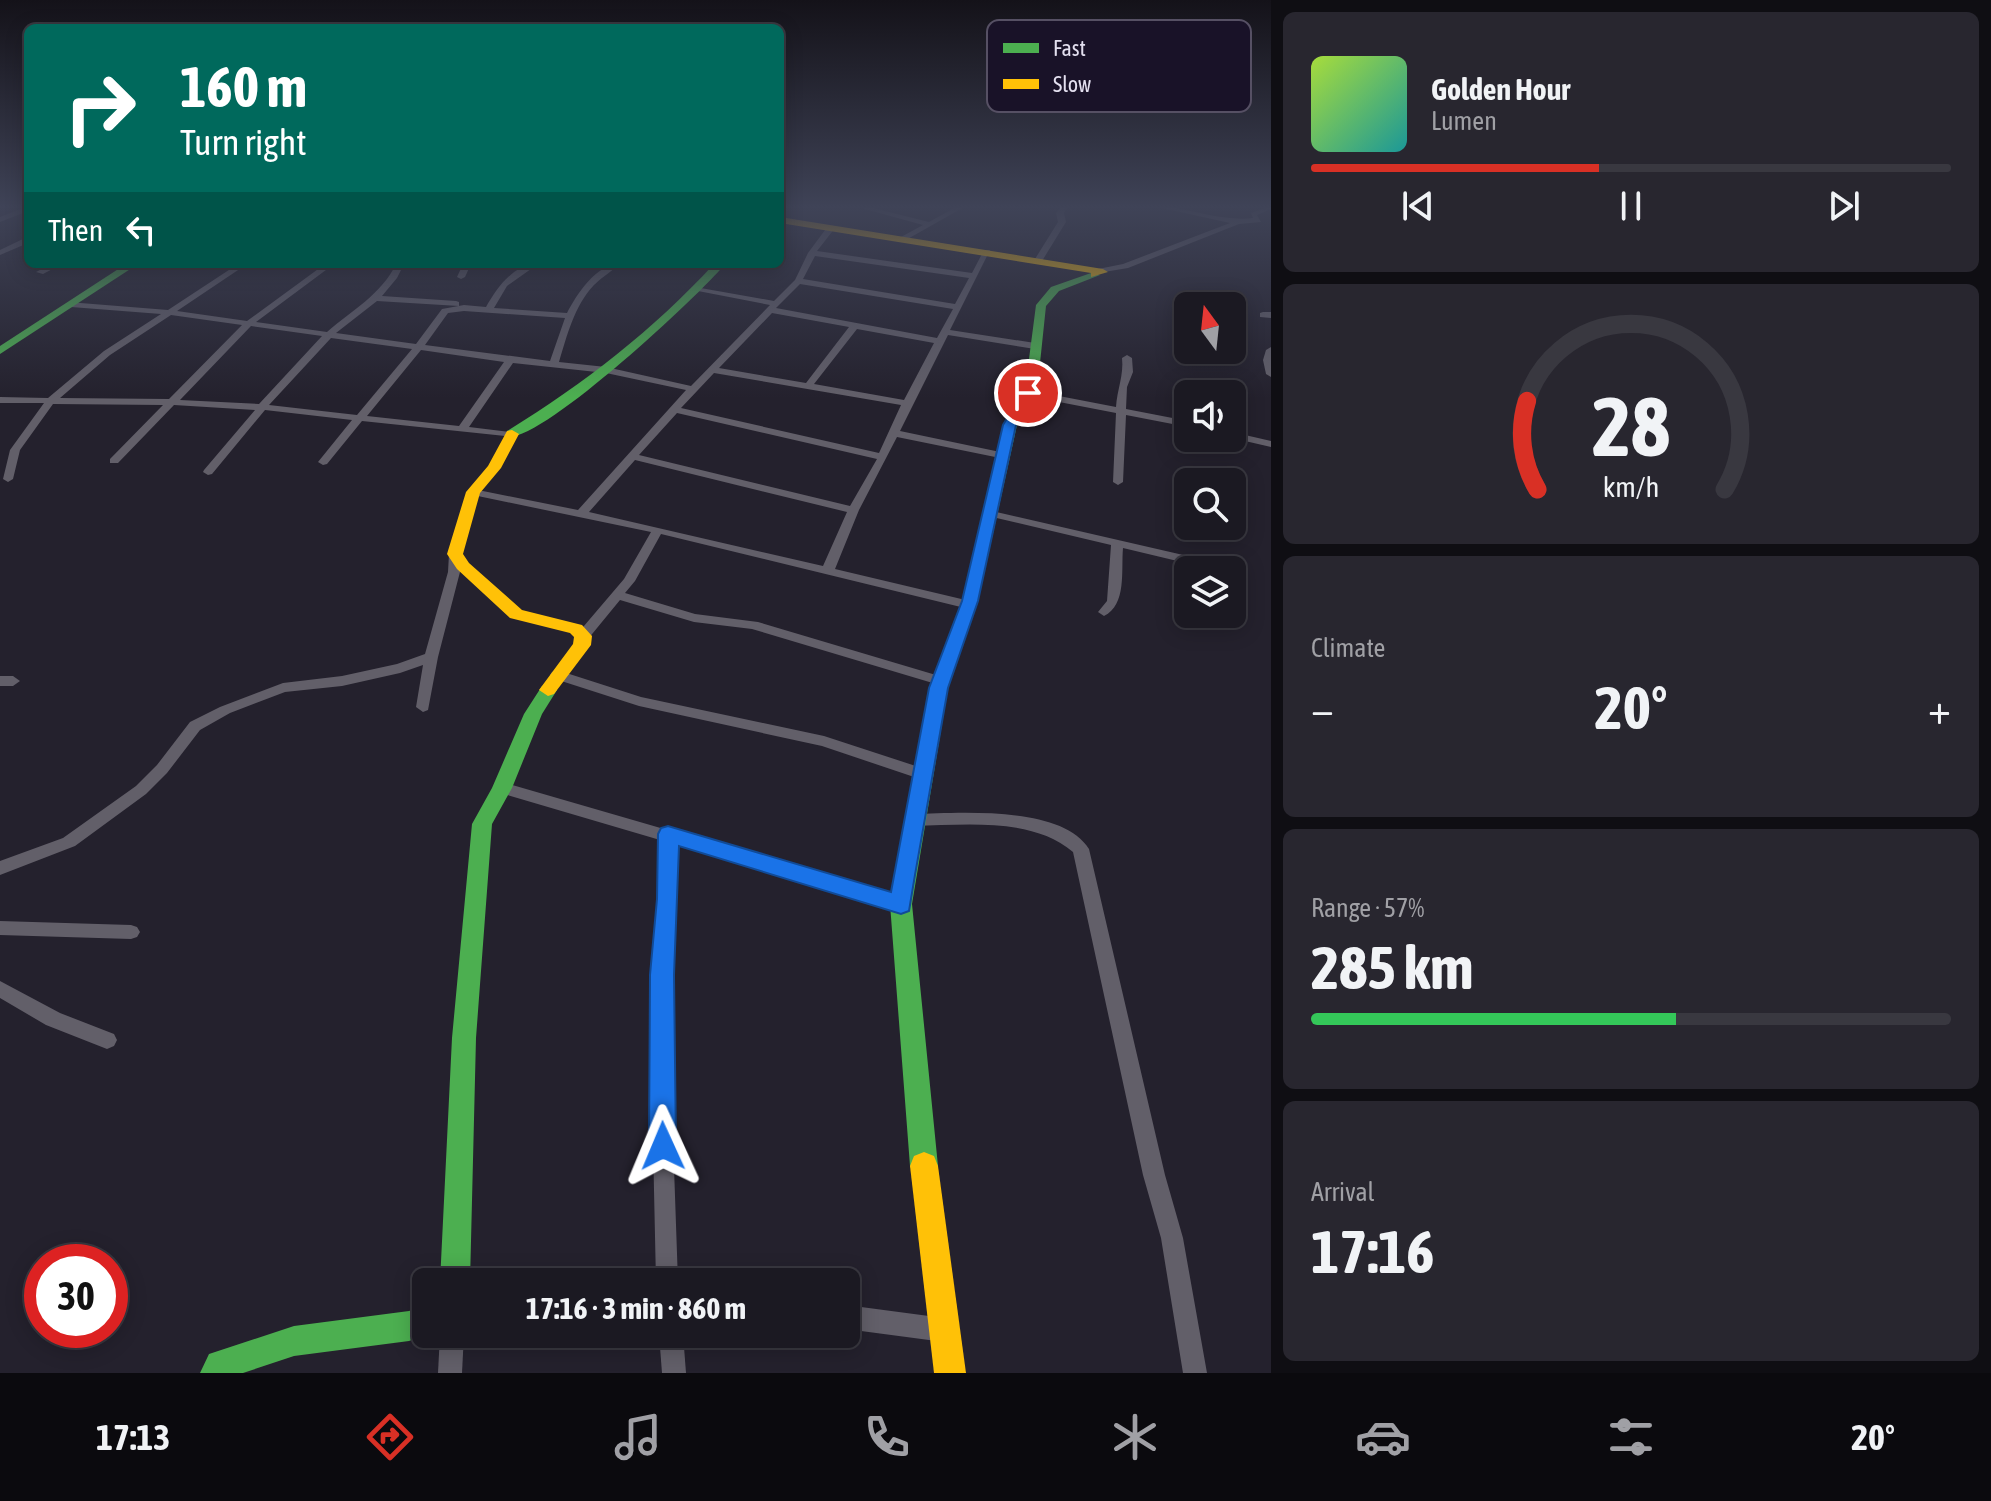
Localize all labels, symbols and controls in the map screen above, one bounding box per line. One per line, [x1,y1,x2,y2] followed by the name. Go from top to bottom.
[987,20,1251,112] legend
[1053,35,1086,61] text: Fast
[180,55,307,119] text: 160 m
[48,56,152,160] icon: right
[1053,71,1091,97] text: Slow
[1431,72,1570,106] text: Golden Hour
[1431,106,1497,136] text: Lumen
[180,121,307,163] text: Turn right
[1396,184,1440,228] icon: previous
[1609,184,1653,228] icon: pause
[1822,184,1866,228] icon: next
[119,208,163,252] icon: left
[48,213,103,247] text: Then
[1174,292,1246,364] north arrow
[1174,292,1246,628] map controls
[994,359,1062,427] pin
[1006,371,1050,415] icon: arrive
[1592,378,1670,474] text: 28
[1174,380,1246,452] button: sound
[1174,468,1246,540] button: search
[1603,470,1659,503] text: km/h
[1174,556,1246,628] button: layers
[1311,633,1385,663] text: Climate
[1595,673,1667,742] text: 20°
[1311,683,1334,733] text: −
[1928,683,1951,733] text: +
[1311,893,1424,923] text: Range · 57%
[1311,933,1473,1002] text: 285 km
[621,1104,705,1188] position arrow
[1311,1177,1375,1207] text: Arrival
[1311,1217,1434,1286] text: 17:16
[24,1244,128,1348] speed limit sign: 30
[526,1291,746,1325] text: 17:16 · 3 min · 860 m
[362,1409,418,1465] icon: directions
[610,1409,666,1465] icon: music
[859,1409,915,1465] icon: phone
[1107,1409,1163,1465] icon: climate
[1355,1409,1411,1465] icon: car
[1603,1409,1659,1465] icon: filters
[96,1416,170,1458] text: 17:13
[1851,1416,1895,1458] text: 20°

